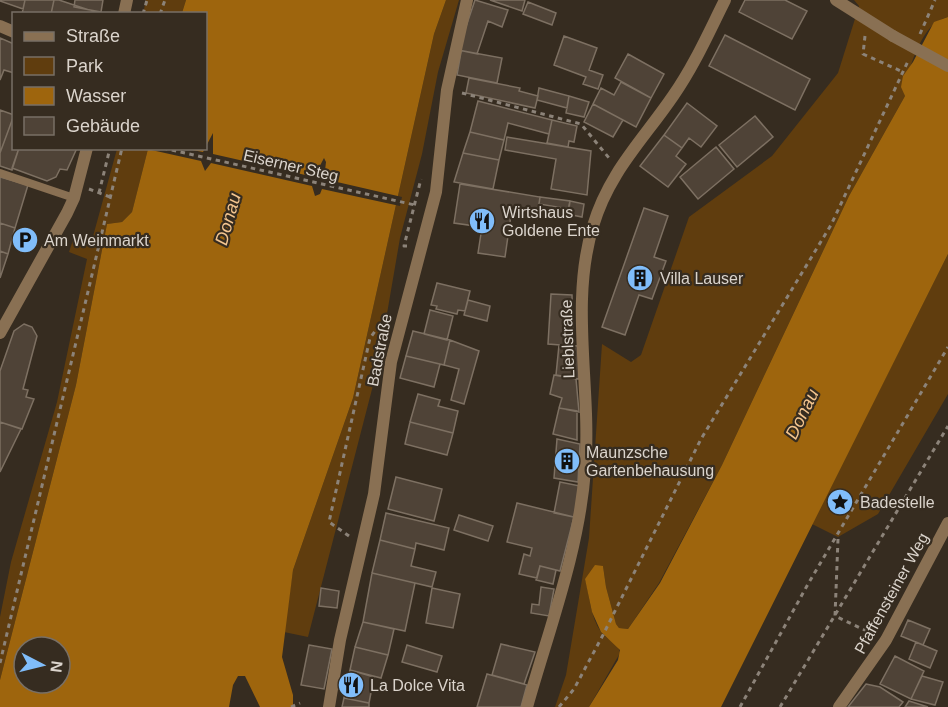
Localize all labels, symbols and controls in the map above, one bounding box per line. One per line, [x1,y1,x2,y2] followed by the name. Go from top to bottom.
[12,12,207,150] legend
[66,26,120,46] text: Straße
[66,56,104,76] text: Park
[66,86,126,106] text: Wasser
[66,116,140,136] text: Gebäude
[242,146,340,185] street label: Eiserner Steg
[211,191,245,247] water label: Donau
[502,204,600,239] place label: Wirtshaus Goldene Ente
[467,206,497,236] restaurant icon: Wirtshaus Goldene Ente
[10,225,40,255] parking icon: Am Weinmarkt
[44,232,149,249] place label: Am Weinmarkt
[625,263,655,293] building icon: Villa Lauser
[660,270,744,287] place label: Villa Lauser
[558,299,577,379] street label: Lieblstraße
[364,312,395,388] street label: Badstraße
[781,386,823,442] water label: Donau
[586,444,714,479] place label: Maunzsche Gartenbehausung
[552,446,582,476] building icon: Maunzsche Gartenbehausung
[825,487,855,517] place icon: Badestelle
[860,494,935,511] place label: Badestelle
[851,530,932,657] street label: Pfaffensteiner Weg
[12,635,72,695] north arrow
[47,660,66,674] text: N
[336,670,366,700] restaurant icon: La Dolce Vita
[370,677,465,694] place label: La Dolce Vita

